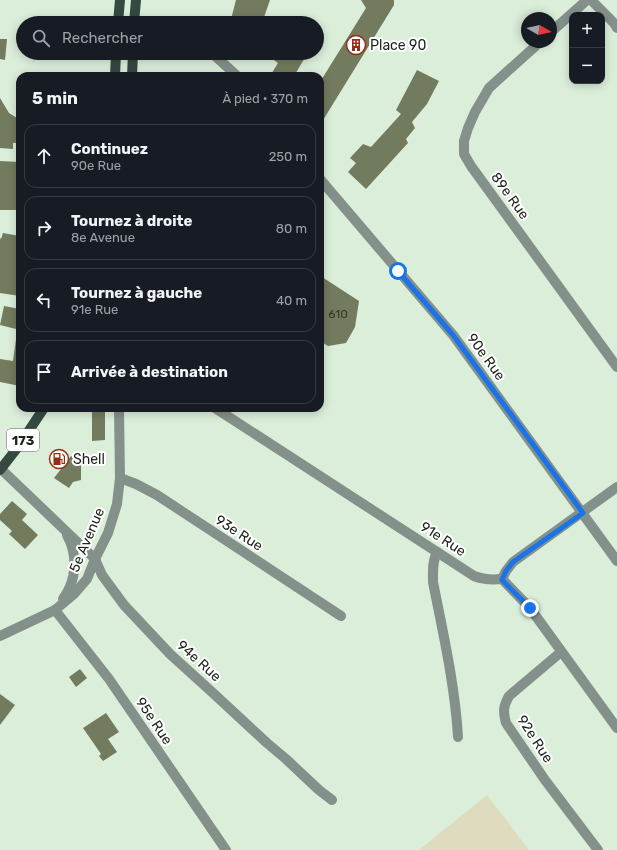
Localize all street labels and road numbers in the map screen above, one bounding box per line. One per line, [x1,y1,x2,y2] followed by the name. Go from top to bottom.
[487,169,533,223] street label: 89e Rue
[463,330,509,384] street label: 90e Rue
[7,429,39,451] road number: 173
[66,505,108,575] street label: 5e Avenue
[212,511,266,555] street label: 93e Rue
[417,518,469,560] street label: 91e Rue
[173,637,225,685] street label: 94e Rue
[132,694,176,748] street label: 95e Rue
[513,712,557,766] street label: 92e Rue

